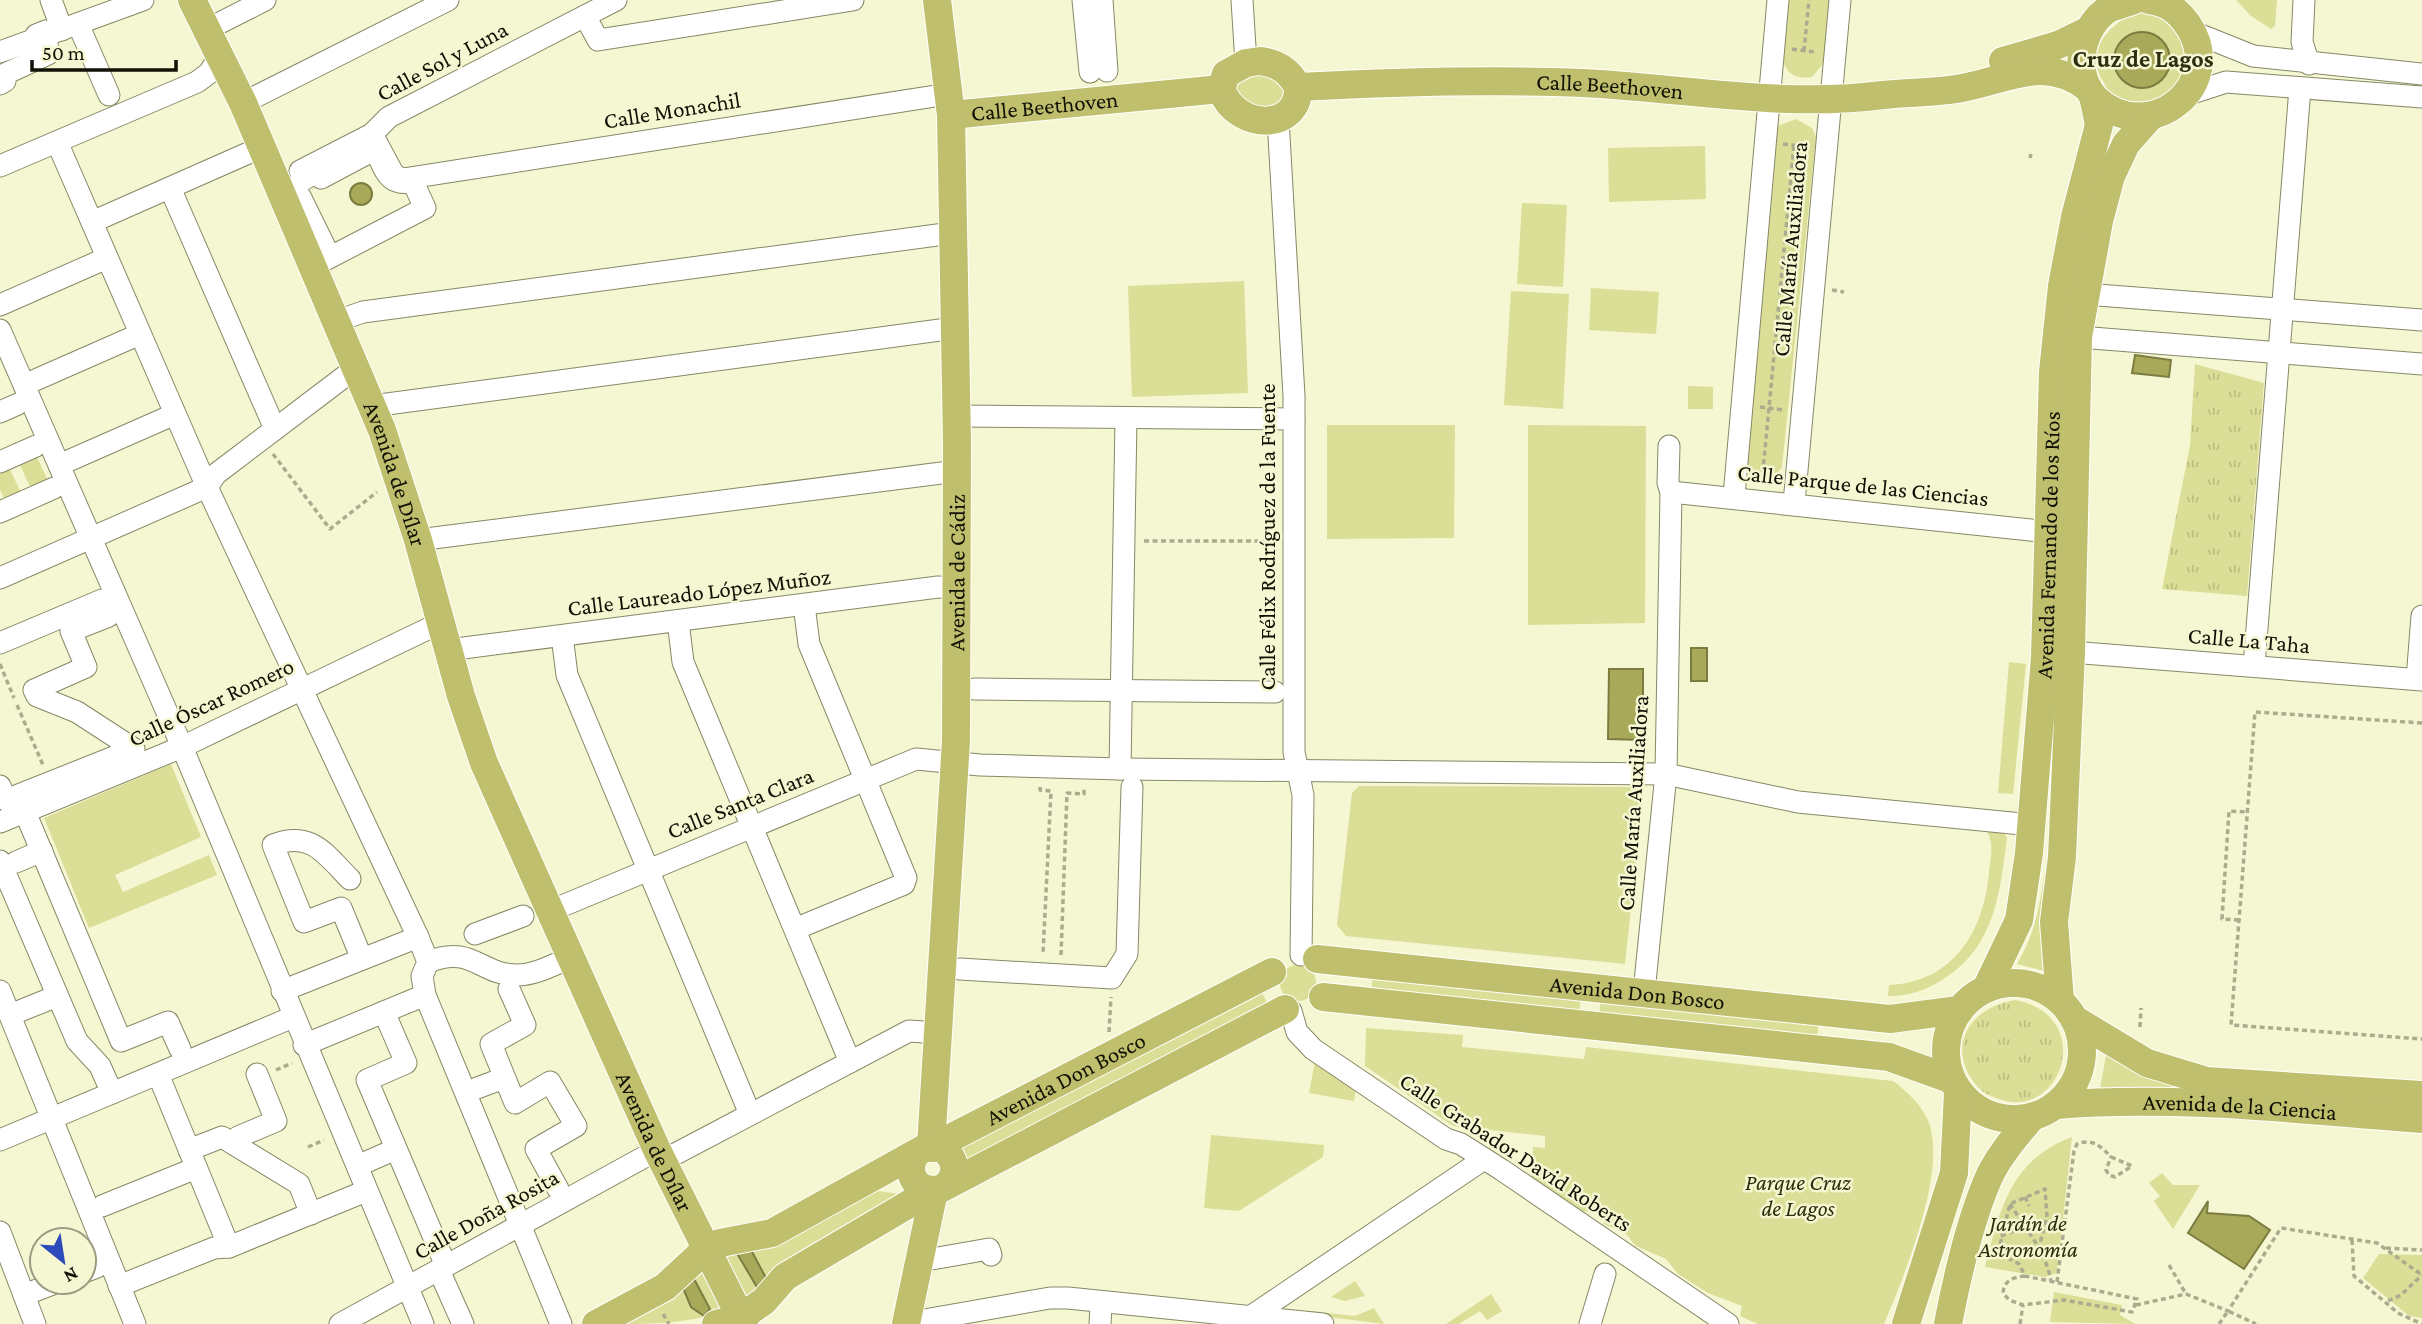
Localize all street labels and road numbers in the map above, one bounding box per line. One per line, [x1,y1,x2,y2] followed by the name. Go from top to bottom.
[372,15,512,106] street label: Calle Sol y Luna
[1536,69,1685,104] street label: Calle Beethoven
[602,86,742,134] street label: Calle Monachil
[970,86,1119,126] street label: Calle Beethoven
[1768,140,1812,358] street label: Calle María Auxiliadora
[1254,383,1280,691] street label: Calle Félix Rodríguez de la Fuente
[358,397,432,549] street label: Avenida de Dílar
[2030,411,2065,680] street label: Avenida Fernando de los Ríos
[1736,459,1990,511] street label: Calle Parque de las Ciencias
[943,494,970,651] street label: Avenida de Cádiz
[566,563,832,621] street label: Calle Laureado López Muñoz
[2187,622,2311,658] street label: Calle La Taha
[124,652,298,752] street label: Calle Óscar Romero
[1612,694,1654,912] street label: Calle María Auxiliadora
[663,762,817,844] street label: Calle Santa Clara
[1548,970,1726,1015] street label: Avenida Don Bosco
[982,1027,1150,1130] street label: Avenida Don Bosco
[1395,1067,1637,1237] street label: Calle Grabador David Roberts
[611,1068,699,1216] street label: Avenida de Dílar
[2143,1089,2338,1125] street label: Avenida de la Ciencia
[409,1163,563,1265] street label: Calle Doña Rosita

